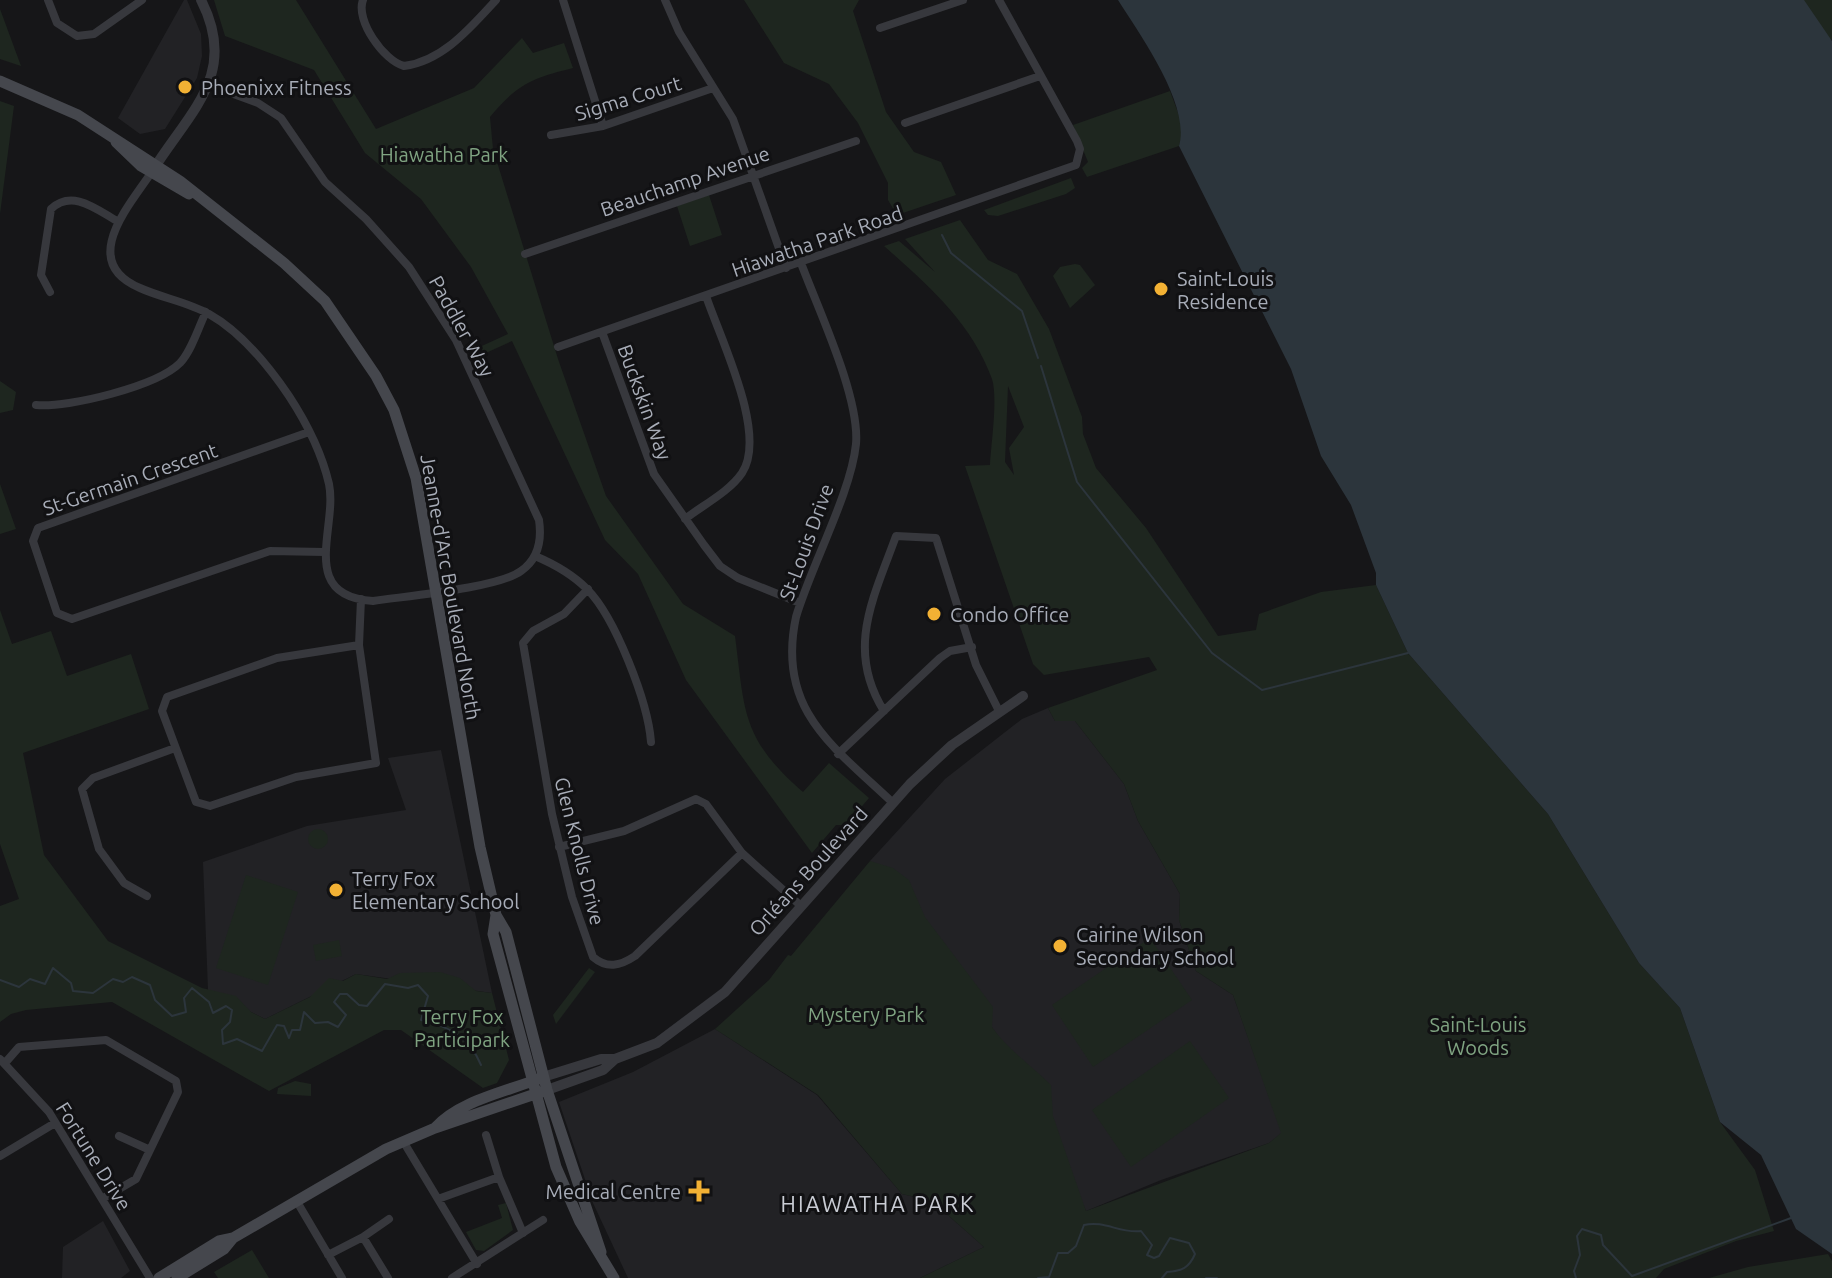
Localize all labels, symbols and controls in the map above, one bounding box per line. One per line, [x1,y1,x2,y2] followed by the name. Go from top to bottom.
[572,71,684,125] street label: Sigma Court
[201,76,352,99] place label: Phoenixx Fitness
[176,78,194,96] marker: Phoenixx Fitness
[597,141,773,221] street label: Beauchamp Avenue
[380,143,508,166] park label: Hiawatha Park
[728,201,906,281] street label: Hiawatha Park Road
[1177,267,1274,313] place label: Saint-Louis Residence
[425,271,499,381] street label: Paddler Way
[1152,280,1170,298] marker: Saint-Louis Residence
[613,341,677,463] street label: Buckskin Way
[40,438,220,520] street label: St-Germain Crescent
[416,452,486,722] street label: Jeanne-d'Arc Boulevard North
[774,481,838,603] street label: St-Louis Drive
[950,603,1069,626] place label: Condo Office
[925,605,943,623] marker: Condo Office
[550,775,610,927] street label: Glen Knolls Drive
[744,802,872,940] street label: Orléans Boulevard
[352,867,519,913] place label: Terry Fox Elementary School
[327,881,345,899] marker: Terry Fox Elementary School
[1076,923,1234,969] place label: Cairine Wilson Secondary School
[1051,937,1069,955] marker: Cairine Wilson Secondary School
[808,1003,924,1026] park label: Mystery Park
[414,1005,510,1051] park label: Terry Fox Participark
[1429,1013,1527,1059] park label: Saint-Louis Woods
[52,1098,136,1214] street label: Fortune Drive
[546,1180,681,1203] place label: Medical Centre
[688,1180,710,1202] marker: Medical Centre
[781,1191,975,1216] district label: HIAWATHA PARK

